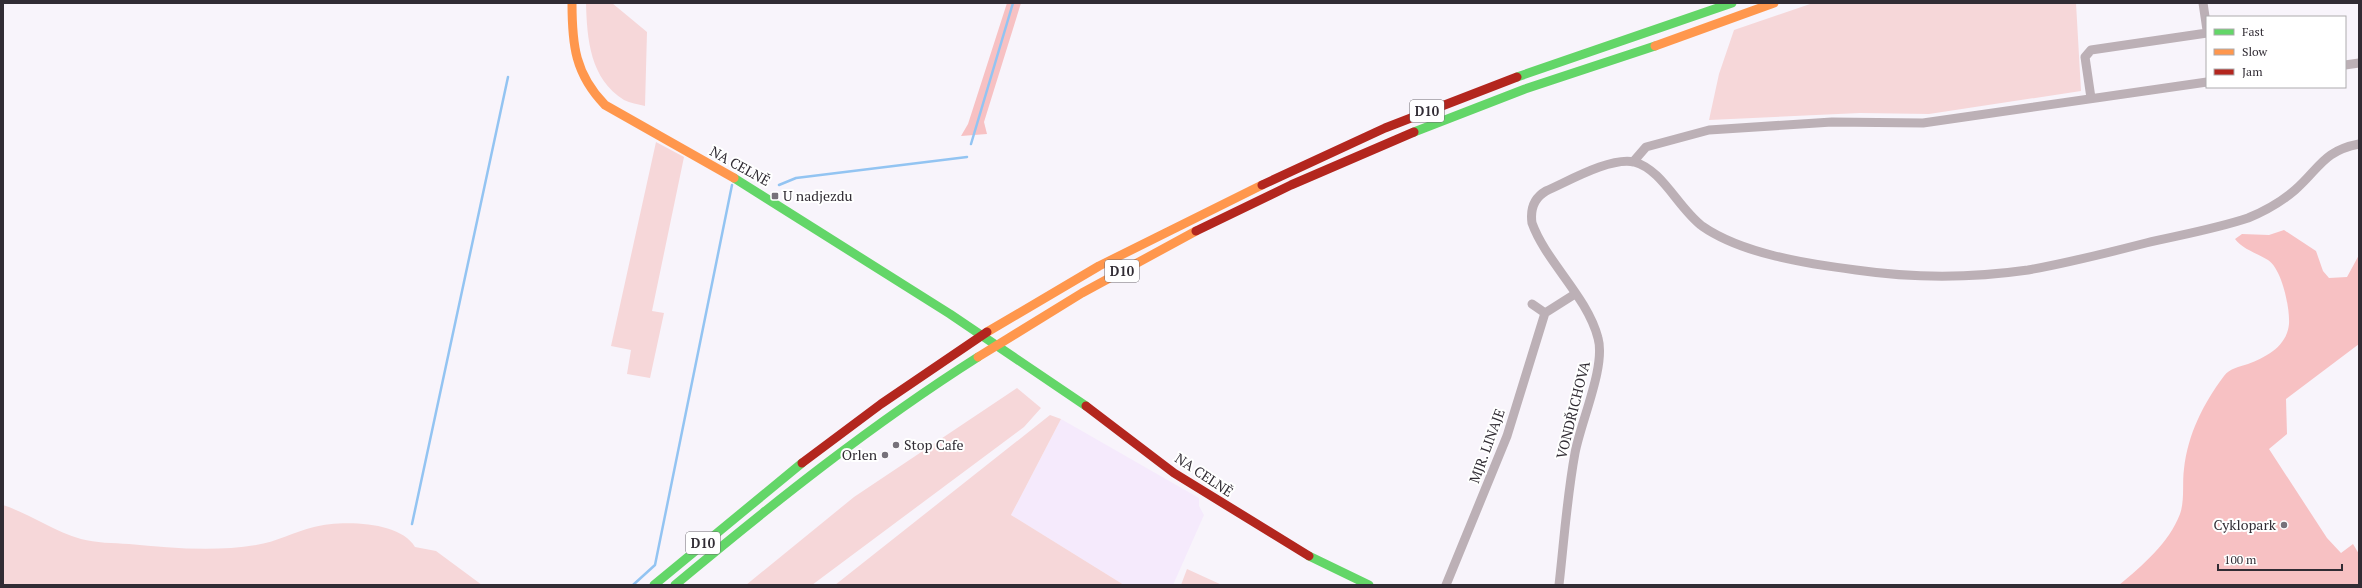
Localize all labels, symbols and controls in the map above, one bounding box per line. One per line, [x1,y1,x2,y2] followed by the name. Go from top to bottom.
[2206,16,2346,88] legend
[2242,24,2265,39] text: Fast
[2242,44,2268,59] text: Slow
[2242,64,2263,79] text: Jam
[1410,100,1444,122] road number: D10
[707,141,774,190] street label: NA CELNĚ
[783,186,853,205] place label: U nadjezdu
[770,191,780,201] marker: U nadjezdu
[1105,260,1139,282] road number: D10
[1551,359,1594,461] street label: VONDŘICHOVA
[1464,406,1509,486] street label: MJR. LINAJE
[904,435,963,454] place label: Stop Cafe
[891,440,901,450] marker: Stop Cafe
[842,445,878,464] place label: Orlen
[1172,448,1237,501] street label: NA CELNĚ
[880,450,890,460] marker: Orlen
[2214,515,2277,534] place label: Cyklopark
[2279,520,2289,530] marker: Cyklopark
[686,532,720,554] road number: D10
[2218,546,2342,572] scale bar
[2224,552,2257,567] text: 100 m

